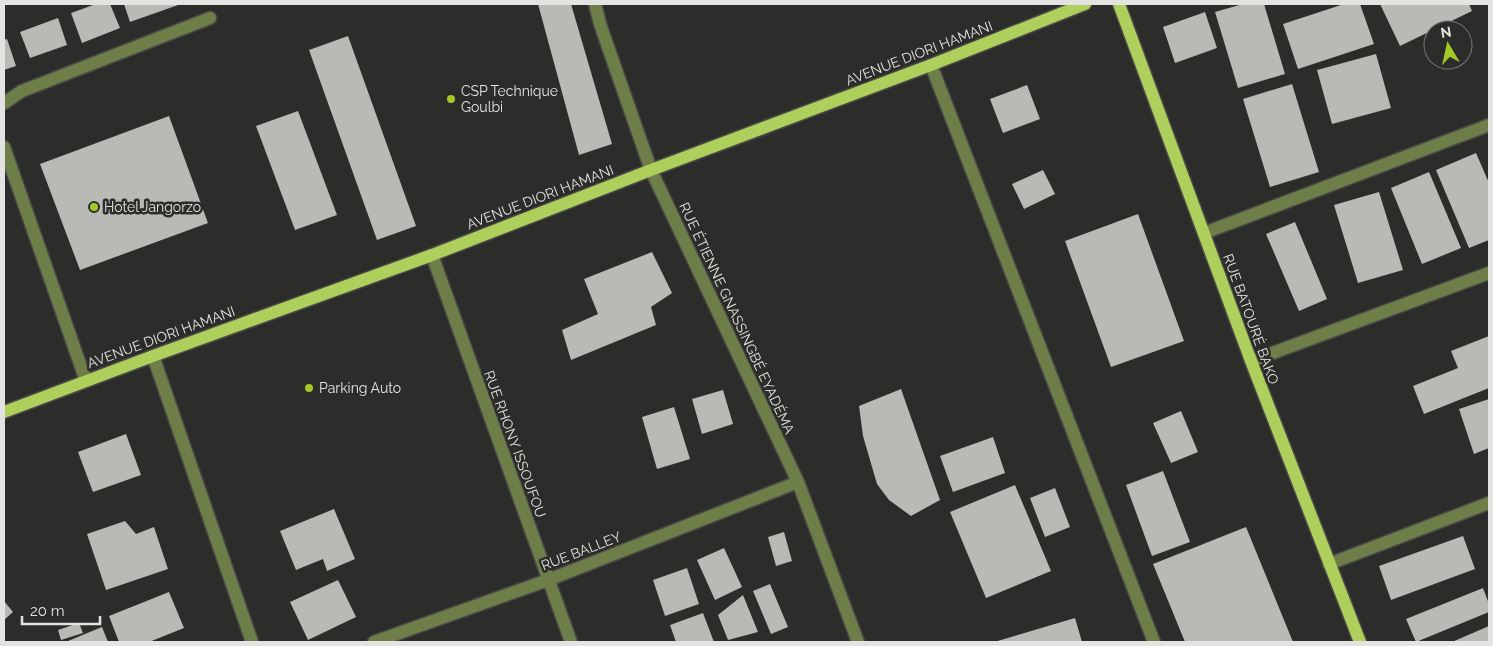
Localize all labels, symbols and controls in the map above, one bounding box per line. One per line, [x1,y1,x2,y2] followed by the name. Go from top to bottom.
[843,18,995,88] street label: AVENUE DIORI HAMANI
[1423,20,1473,70] north arrow
[1439,23,1452,41] text: N
[461,83,558,115] place label: CSP Technique Goulbi
[445,93,457,105] marker: CSP Technique Goulbi
[464,162,616,232] street label: AVENUE DIORI HAMANI
[104,199,201,215] place label: Hotel Jangorzo
[676,199,799,437] street label: RUE ÉTIENNE GNASSINGBÉ EYADÉMA
[88,201,100,213] marker: Hotel Jangorzo
[1220,251,1283,386] street label: RUE BATOURÉ BAKO
[85,303,237,371] street label: AVENUE DIORI HAMANI
[481,368,549,520] street label: RUE RHONY ISSOUFOU
[319,380,401,396] place label: Parking Auto
[303,382,315,394] marker: Parking Auto
[539,528,623,574] street label: RUE BALLEY
[22,594,100,626] scale bar
[30,602,65,620] text: 20 m

